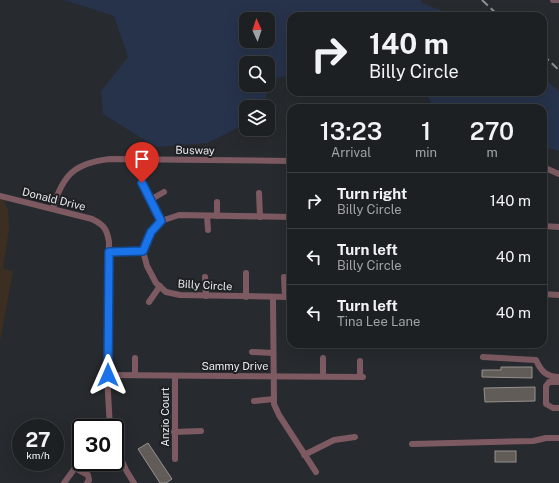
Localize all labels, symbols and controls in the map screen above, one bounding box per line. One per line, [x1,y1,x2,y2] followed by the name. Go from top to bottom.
[239,12,275,48] north arrow
[239,12,275,136] map controls
[369,27,449,60] text: 140 m
[303,28,355,80] icon: right
[239,56,275,92] button: search
[369,61,459,82] text: Billy Circle
[239,100,275,136] button: layers
[320,117,382,145] text: 13:23
[421,117,431,145] text: 1
[470,117,514,145] text: 270
[125,142,159,183] pin
[175,144,215,156] street label: Busway
[331,145,371,160] text: Arrival
[415,145,437,160] text: min
[486,145,498,160] text: m
[131,148,153,170] icon: arrive
[21,185,87,213] street label: Donald Drive
[337,185,407,202] text: Turn right
[303,190,325,212] icon: right
[490,192,531,209] text: 140 m
[337,202,402,217] text: Billy Circle
[337,241,398,258] text: Turn left
[303,246,325,268] icon: left
[496,248,531,265] text: 40 m
[337,258,402,273] text: Billy Circle
[177,278,233,292] street label: Billy Circle
[337,297,398,314] text: Turn left
[303,302,325,324] icon: left
[496,304,531,321] text: 40 m
[337,314,420,329] text: Tina Lee Lane
[87,354,129,396] position arrow
[201,360,269,372] street label: Sammy Drive
[159,387,171,447] street label: Anzio Court
[72,419,124,471] speed limit sign: 30
[25,428,51,452] text: 27
[26,449,50,461] text: km/h

